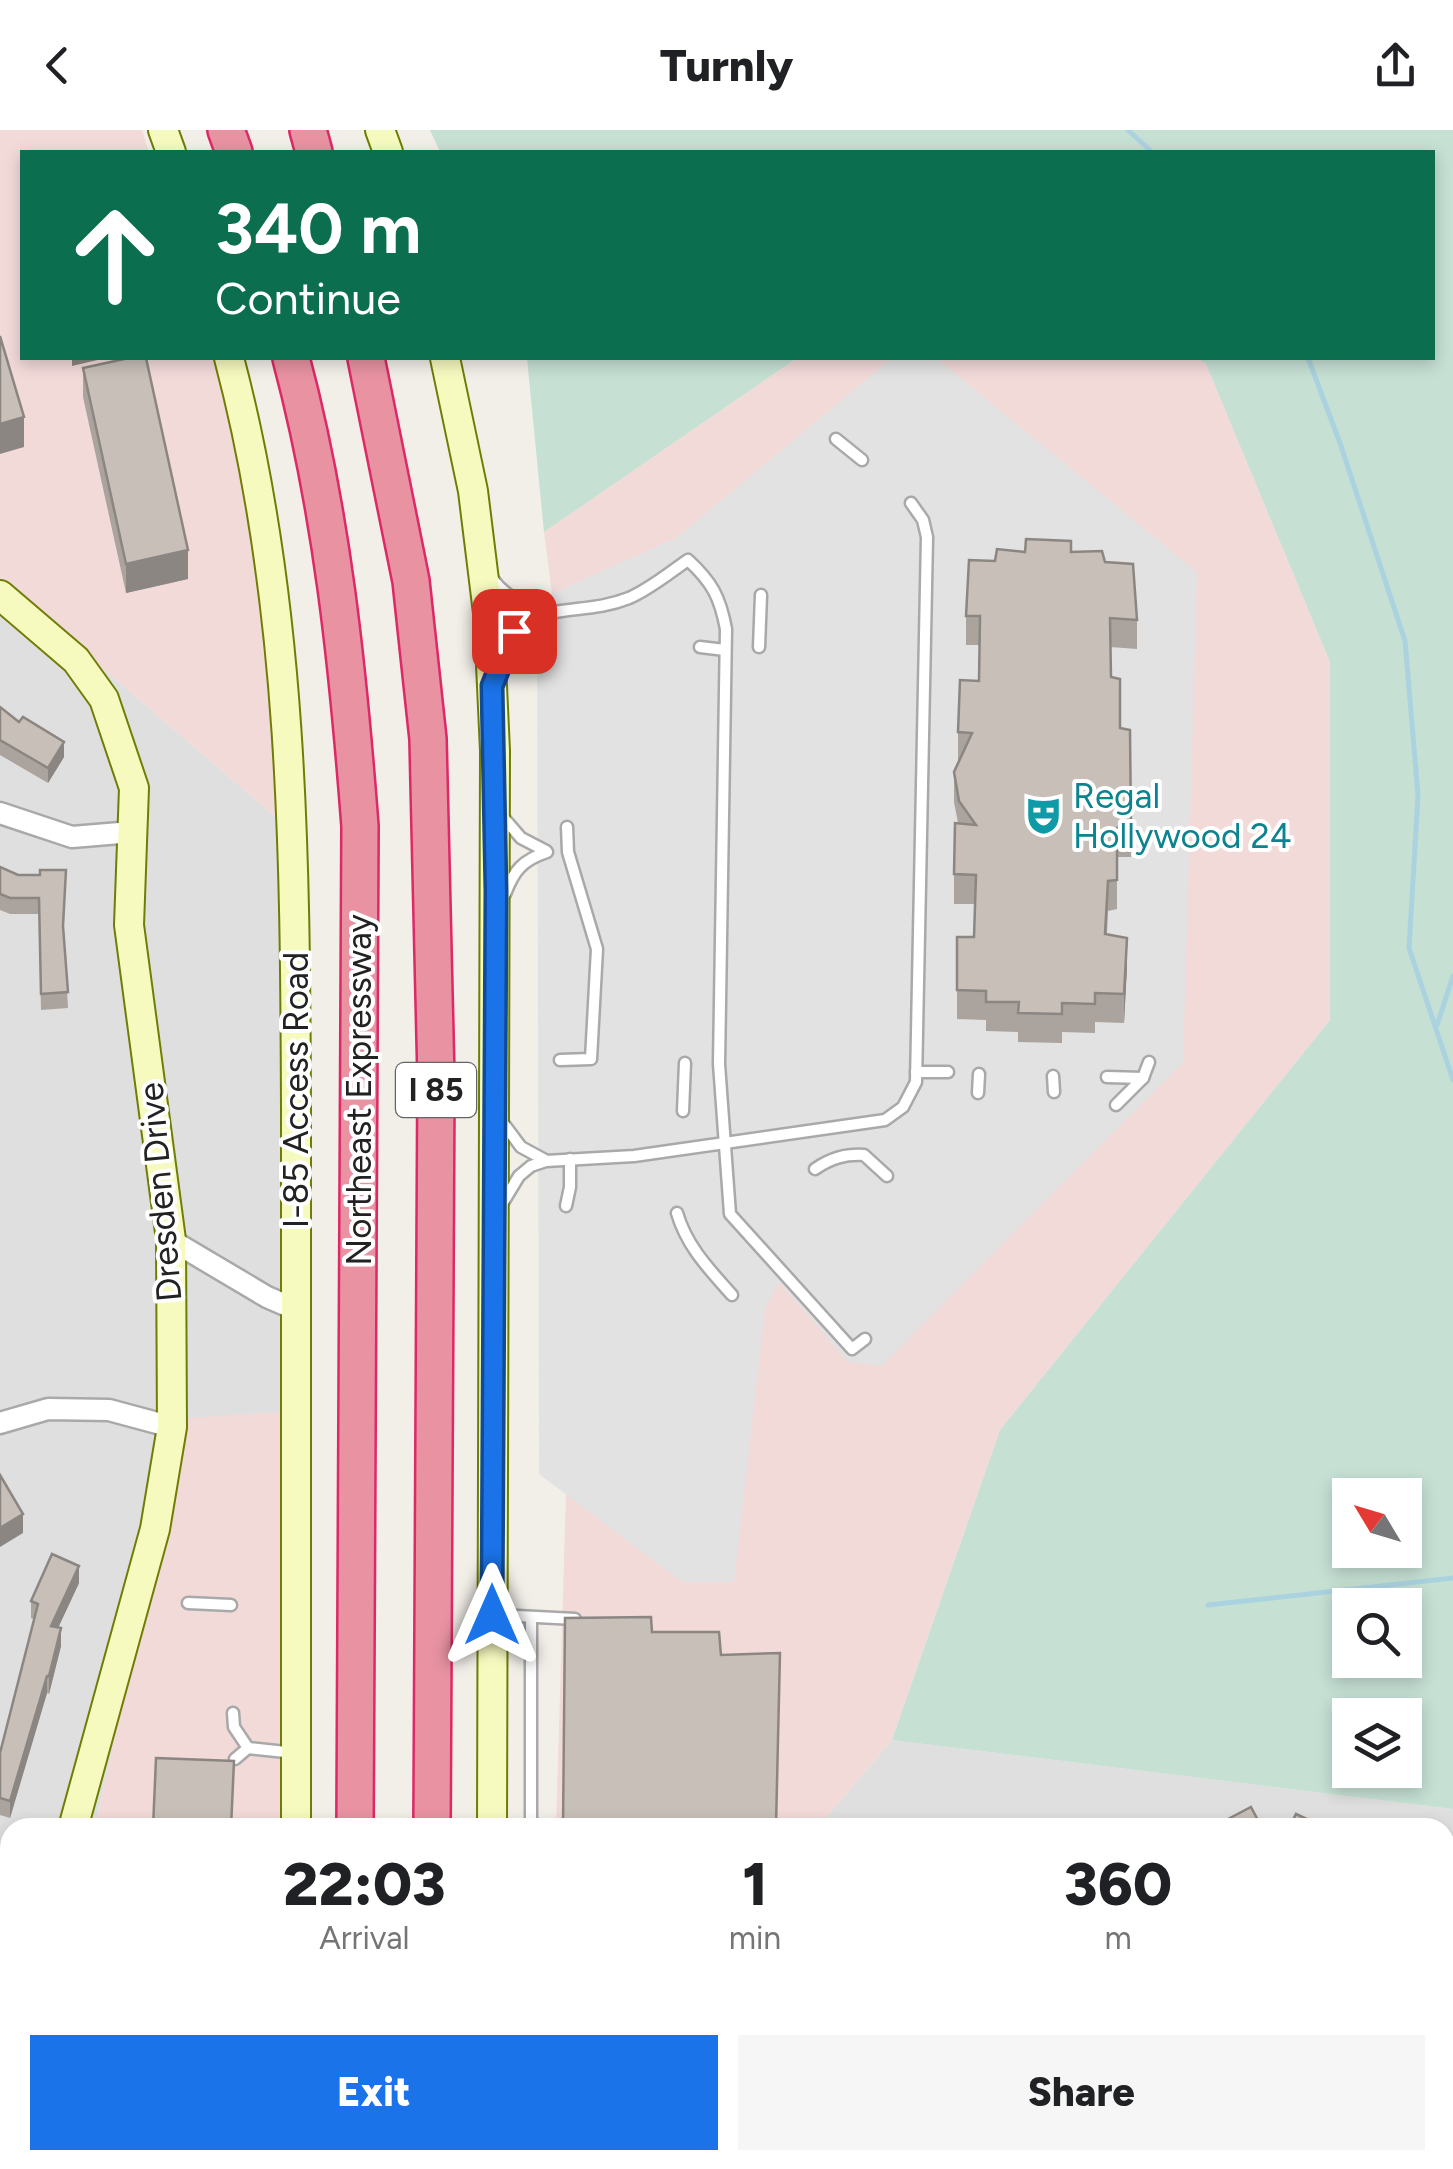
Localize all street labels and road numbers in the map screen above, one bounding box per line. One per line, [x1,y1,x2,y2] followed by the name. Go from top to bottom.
[338,914,380,1266] street label: Northeast Expressway
[275,952,317,1228] street label: I-85 Access Road
[396,1063,476,1117] road number: I 85
[129,1081,191,1303] street label: Dresden Drive

